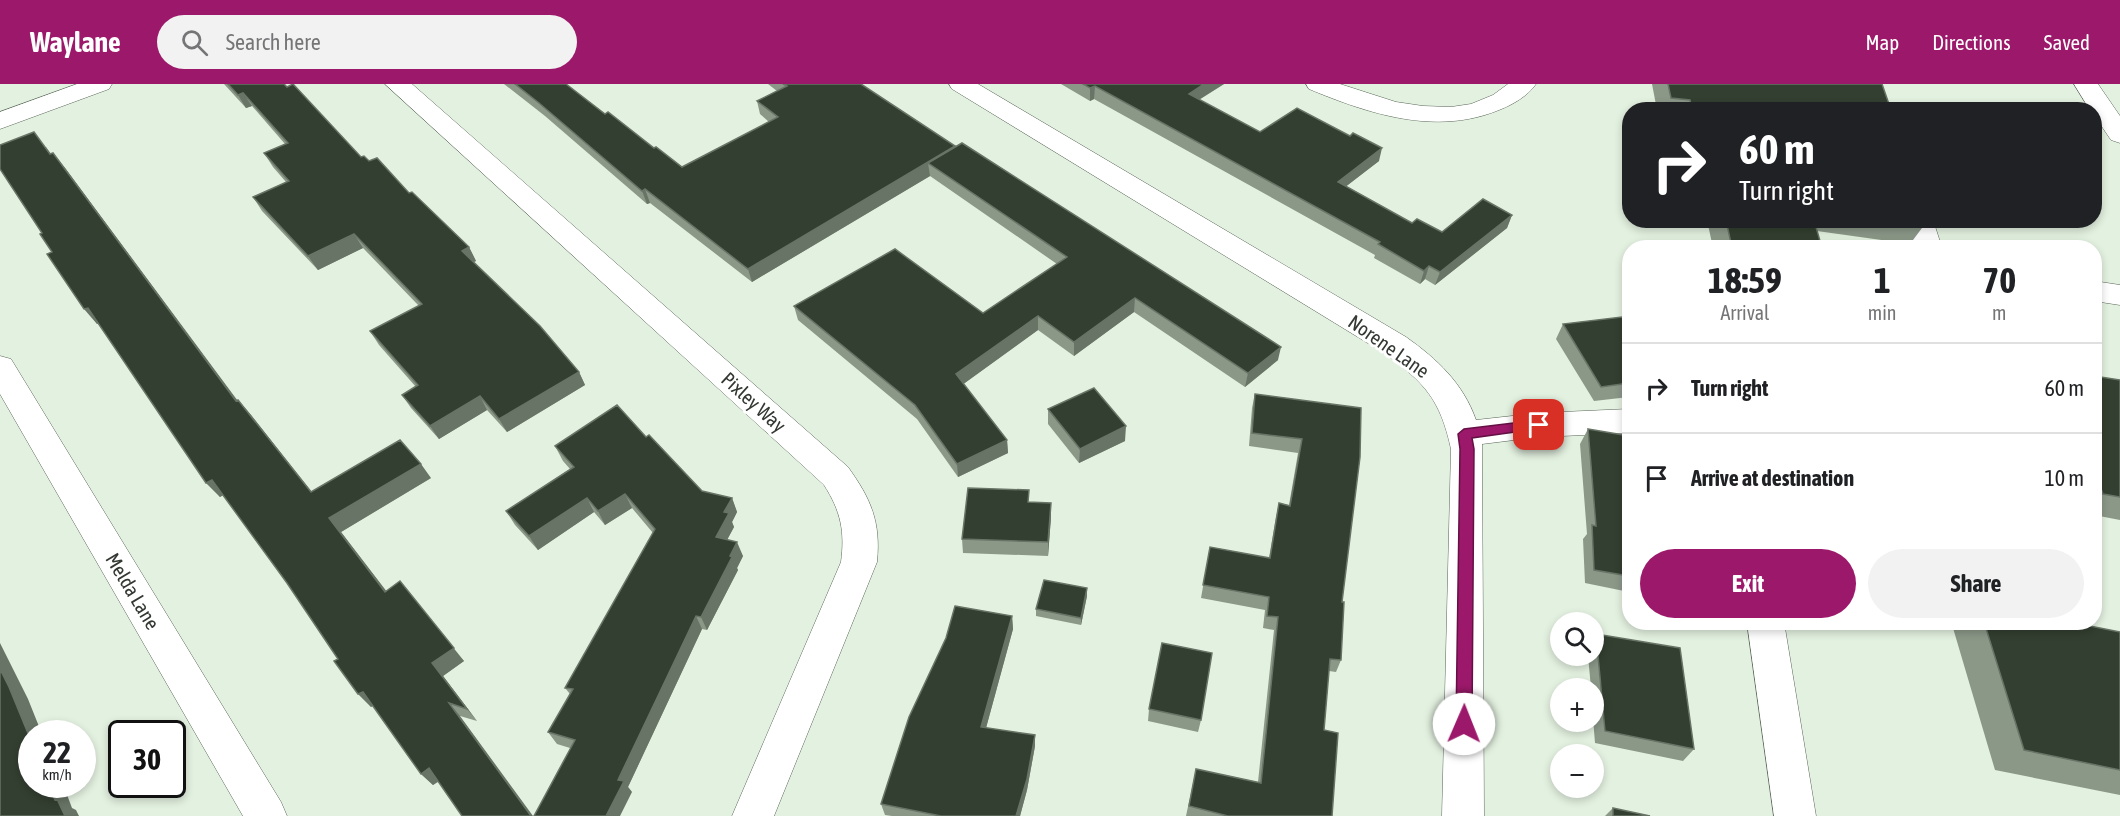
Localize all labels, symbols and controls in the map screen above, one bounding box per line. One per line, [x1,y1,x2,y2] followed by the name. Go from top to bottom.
[157,15,577,69] search box
[30,26,121,58] text: Waylane
[178,26,211,59] icon: search
[226,29,321,55] text: Search here
[1865,30,1899,54] text: Map
[1932,30,2011,54] text: Directions
[2044,30,2090,54] text: Saved
[1739,125,1814,173] text: 60 m
[1640,126,1718,204] icon: right
[1739,175,1834,206] text: Turn right
[1708,259,1782,301] text: 18:59
[1874,259,1891,301] text: 1
[1982,259,2016,301] text: 70
[1720,301,1769,324] text: Arrival
[1868,301,1896,324] text: min
[1992,301,2006,324] text: m
[1344,310,1434,382] street label: Norene Lane
[717,367,791,437] street label: Pixley Way
[1640,372,1673,405] icon: right
[1691,375,1768,401] text: Turn right
[2044,375,2084,401] text: 60 m
[1513,399,1564,450] pin
[1522,408,1555,441] icon: arrive
[1640,462,1673,495] icon: arrive
[1691,465,1854,491] text: Arrive at destination
[2044,465,2084,491] text: 10 m
[101,549,165,633] street label: Melda Lane
[1640,549,1856,618] button: Exit
[1868,549,2084,618] button: Share
[1550,612,1604,798] map controls
[1550,612,1604,666] button: search
[1550,678,1604,732] button: +
[1432,692,1496,756] position arrow
[108,720,186,798] speed limit sign: 30
[43,735,71,769] text: 22
[1550,744,1604,798] button: −
[42,766,72,783] text: km/h

